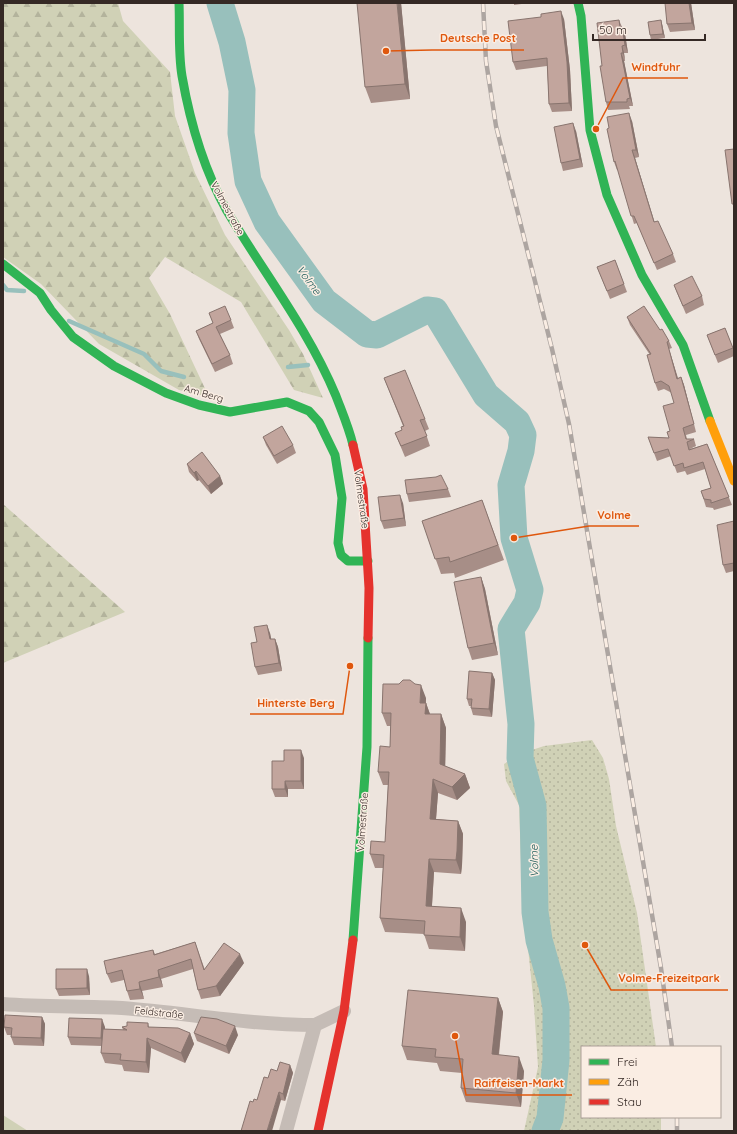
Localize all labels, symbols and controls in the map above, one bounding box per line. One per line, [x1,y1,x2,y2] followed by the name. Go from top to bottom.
[593,16,705,42] scale bar
[599,22,627,37] text: 50 m
[432,27,524,50] callout: Deutsche Post
[440,31,516,45] text: Deutsche Post
[623,55,688,78] callout: Windfuhr
[632,60,681,74] text: Windfuhr
[208,179,247,238] street label: Volmestraße
[294,263,325,298] water label: Volme
[183,382,225,405] street label: Am Berg
[351,469,372,530] street label: Volmestraße
[589,503,639,526] callout: Volme
[597,508,631,522] text: Volme
[250,691,343,714] callout: Hinterste Berg
[257,696,335,710] text: Hinterste Berg
[354,792,371,852] street label: Volmestraße
[527,844,541,877] water label: Volme
[611,967,728,990] callout: Volme-Freizeitpark
[618,971,720,985] text: Volme-Freizeitpark
[134,1003,184,1022] street label: Feldstraße
[581,1046,721,1118] legend
[617,1054,637,1069] text: Frei
[466,1072,572,1095] callout: Raiffeisen-Markt
[617,1074,639,1089] text: Zäh
[474,1076,564,1090] text: Raiffeisen-Markt
[617,1094,642,1109] text: Stau

